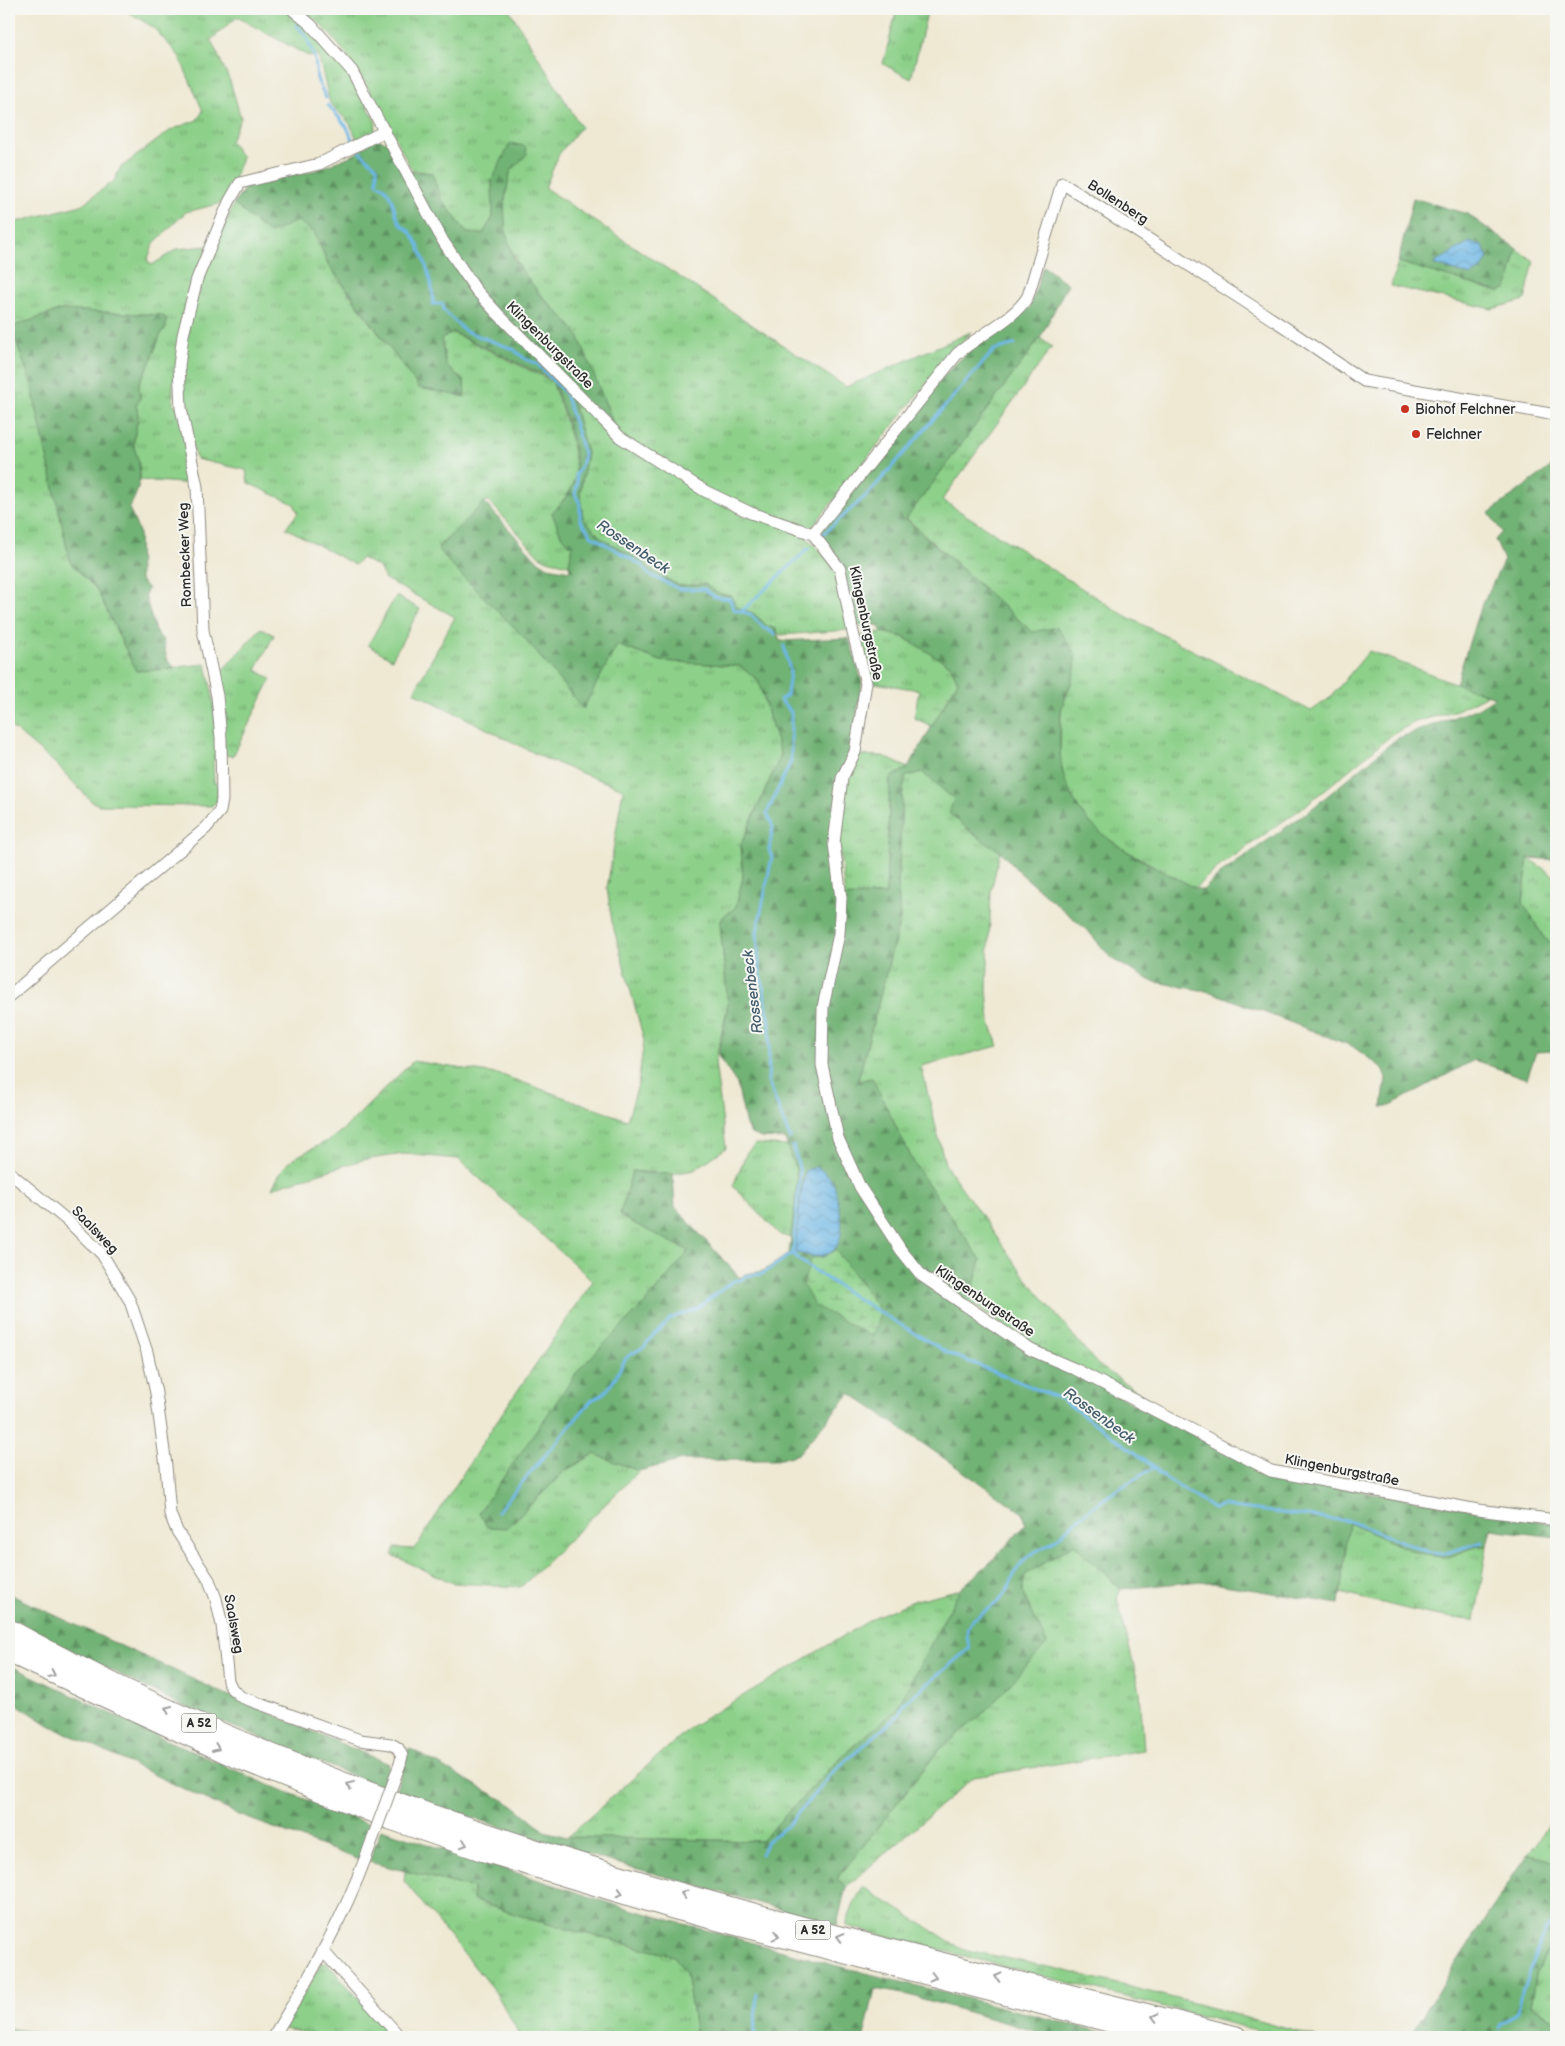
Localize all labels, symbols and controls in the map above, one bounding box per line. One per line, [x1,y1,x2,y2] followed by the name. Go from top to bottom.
[1084,176,1152,228] street label: Bollenberg
[503,298,597,392] street label: Klingenburgstraße
[1415,401,1516,418] place label: Biohof Felchner
[1399,403,1411,415] marker: Biohof Felchner
[1426,426,1483,443] place label: Felchner
[1410,428,1422,440] marker: Felchner
[175,502,195,608] street label: Rombecker Weg
[593,516,674,579] water label: Rossenbeck
[846,564,886,682] street label: Klingenburgstraße
[738,949,768,1035] water label: Rossenbeck
[68,1203,122,1257] street label: Saalsweg
[932,1261,1038,1341] street label: Klingenburgstraße
[1059,1384,1139,1449] water label: Rossenbeck
[1283,1451,1401,1489] street label: Klingenburgstraße
[220,1593,248,1655] street label: Saalsweg
[47,1668,56,1678] one-way arrow
[164,1705,173,1715] one-way arrow
[182,1714,216,1732] road number: A 52
[211,1742,220,1752] one-way arrow
[346,1781,355,1792] one-way arrow
[460,1838,468,1848] one-way arrow
[615,1887,623,1897] one-way arrow
[679,1889,688,1900] one-way arrow
[796,1920,830,1940] road number: A 52
[772,1930,781,1941] one-way arrow
[836,1932,845,1943] one-way arrow
[929,1971,938,1982] one-way arrow
[994,1972,1002,1982] one-way arrow
[1152,2012,1160,2022] one-way arrow

